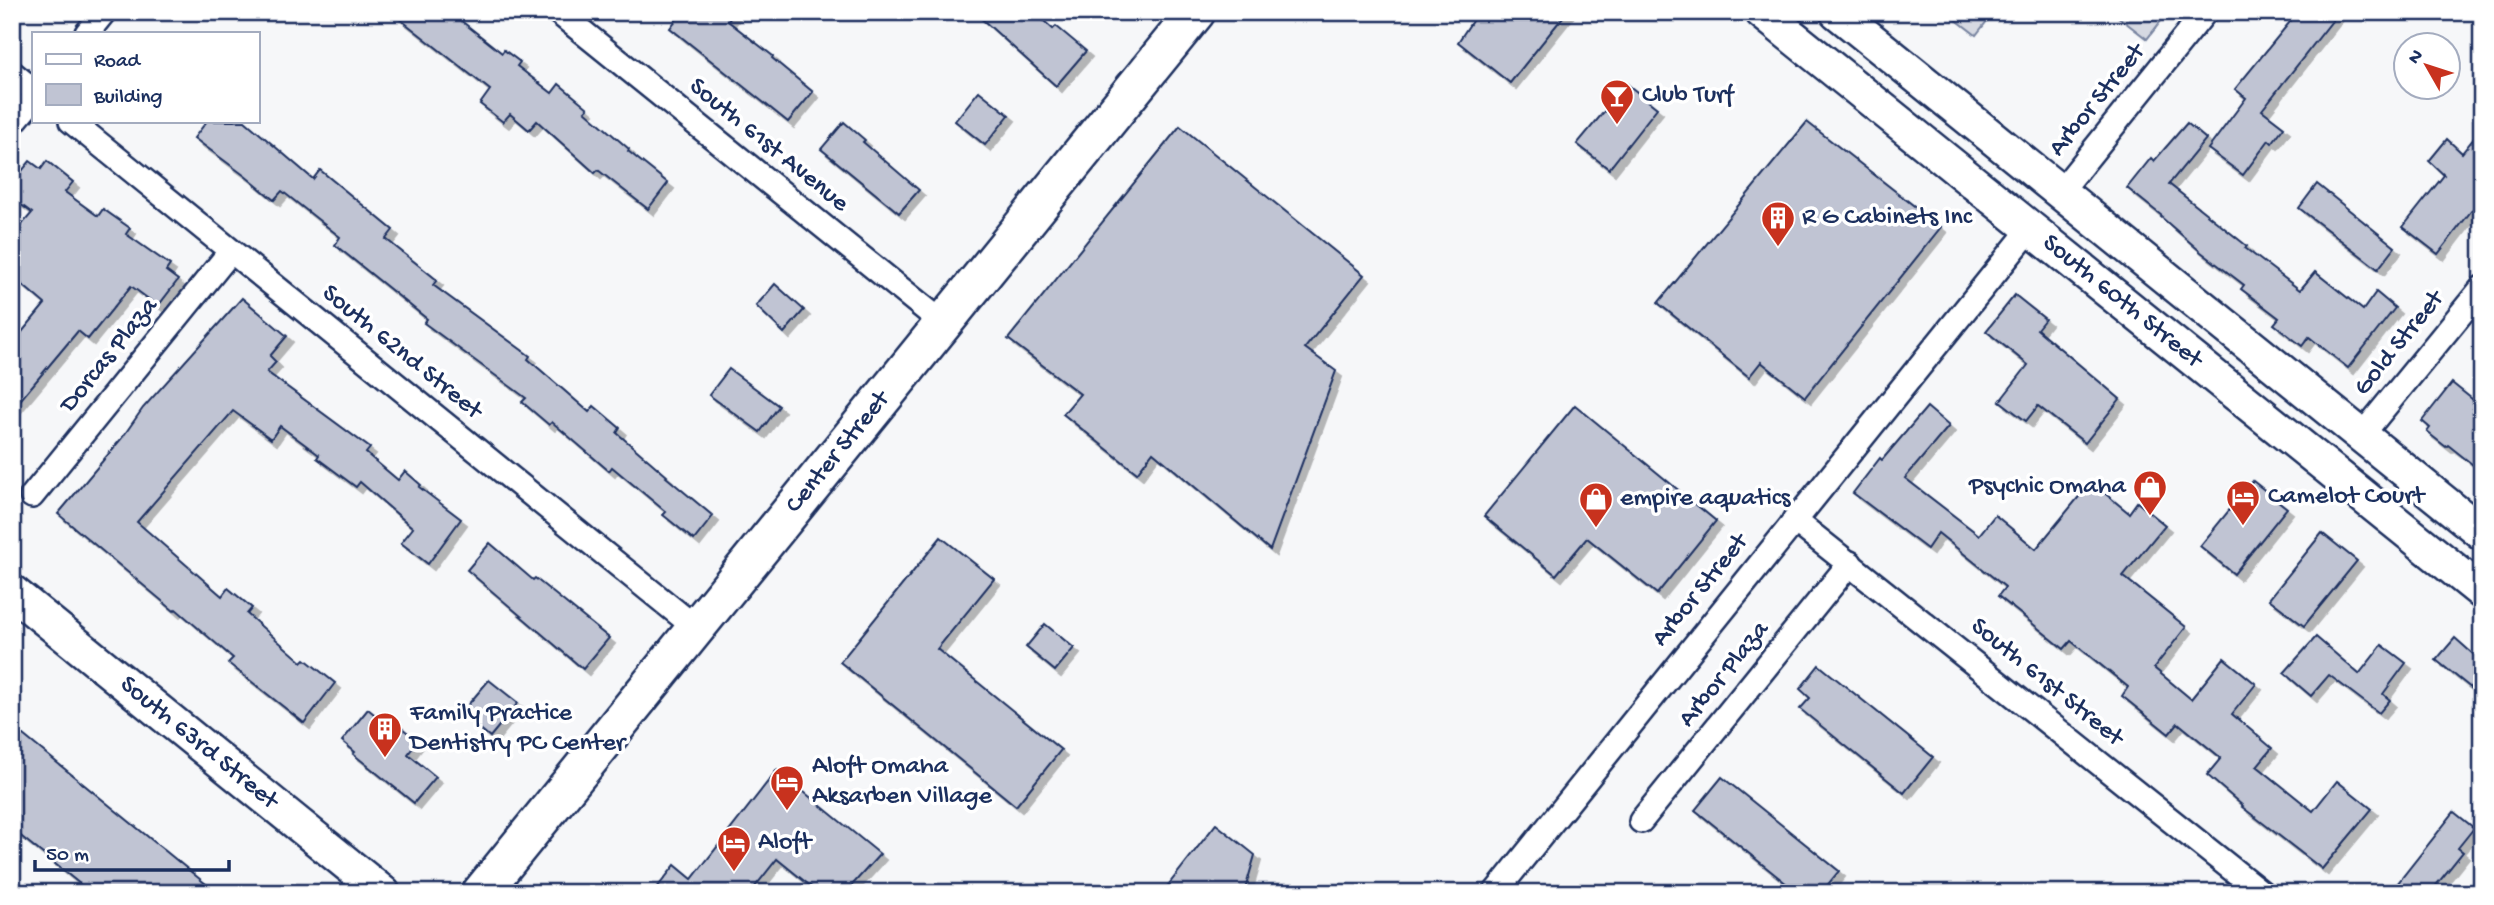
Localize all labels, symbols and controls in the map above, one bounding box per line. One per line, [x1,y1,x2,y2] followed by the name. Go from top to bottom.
[32,32,259,122] legend
[2392,32,2462,102] north arrow
[2043,36,2154,164] street label: Arbor Street
[2404,45,2429,70] text: N
[94,50,142,75] text: Road
[682,72,855,220] street label: South 61st Avenue
[1598,77,1636,126] bar icon: Club Turf
[1642,81,1735,112] place label: Club Turf
[93,86,163,111] text: Building
[1759,199,1797,248] building icon: R G Cabinets Inc
[1802,203,1973,234] place label: R G Cabinets Inc
[2035,228,2210,377] street label: South 60th Street
[315,279,489,429] street label: South 62nd Street
[2348,283,2453,403] street label: Gold Street
[53,291,167,421] street label: Dorcas Plaza
[779,383,899,520] street label: Center Street
[2131,468,2169,517] shop icon: Psychic Omaha
[1968,472,2128,503] place label: Psychic Omaha
[2224,478,2262,527] hotel icon: Camelot Court
[1577,480,1615,529] shop icon: empire aquatics
[2268,482,2426,513] place label: Camelot Court
[1620,484,1792,515] place label: empire aquatics
[1646,526,1757,654] street label: Arbor Street
[1963,612,2131,756] street label: South 61st Street
[1673,614,1778,734] street label: Arbor Plaza
[113,670,286,818] street label: South 63rd Street
[408,699,628,760] place label: Family Practice Dentistry PC Center
[366,710,404,759] building icon: Family Practice Dentistry PC Center
[812,752,993,813] place label: Aloft Omaha Aksarben Village
[768,763,806,812] hotel icon: Aloft Omaha Aksarben Village
[715,824,753,873] hotel icon: Aloft
[35,828,229,872] scale bar
[758,828,814,859] place label: Aloft
[46,844,89,869] text: 50 m

